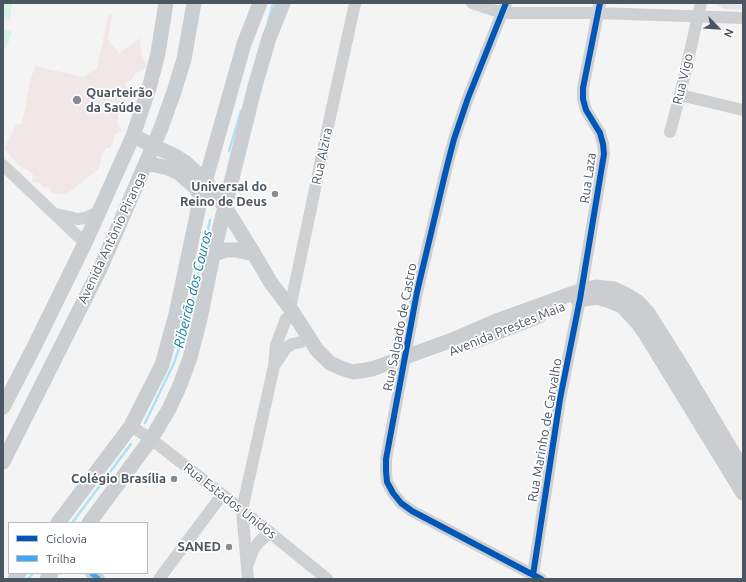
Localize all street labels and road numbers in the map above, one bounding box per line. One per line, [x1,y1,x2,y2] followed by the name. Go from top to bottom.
[670,52,696,106] street label: Rua Vigo
[308,126,336,186] street label: Rua Alzira
[577,152,599,204] street label: Rua Laza
[75,170,149,306] street label: Avenida Antônio Piranga
[380,262,420,392] street label: Rua Salgado de Castro
[447,299,567,359] street label: Avenida Prestes Maia
[525,357,565,503] street label: Rua Marinho de Carvalho
[180,460,280,542] street label: Rua Estados Unidos

